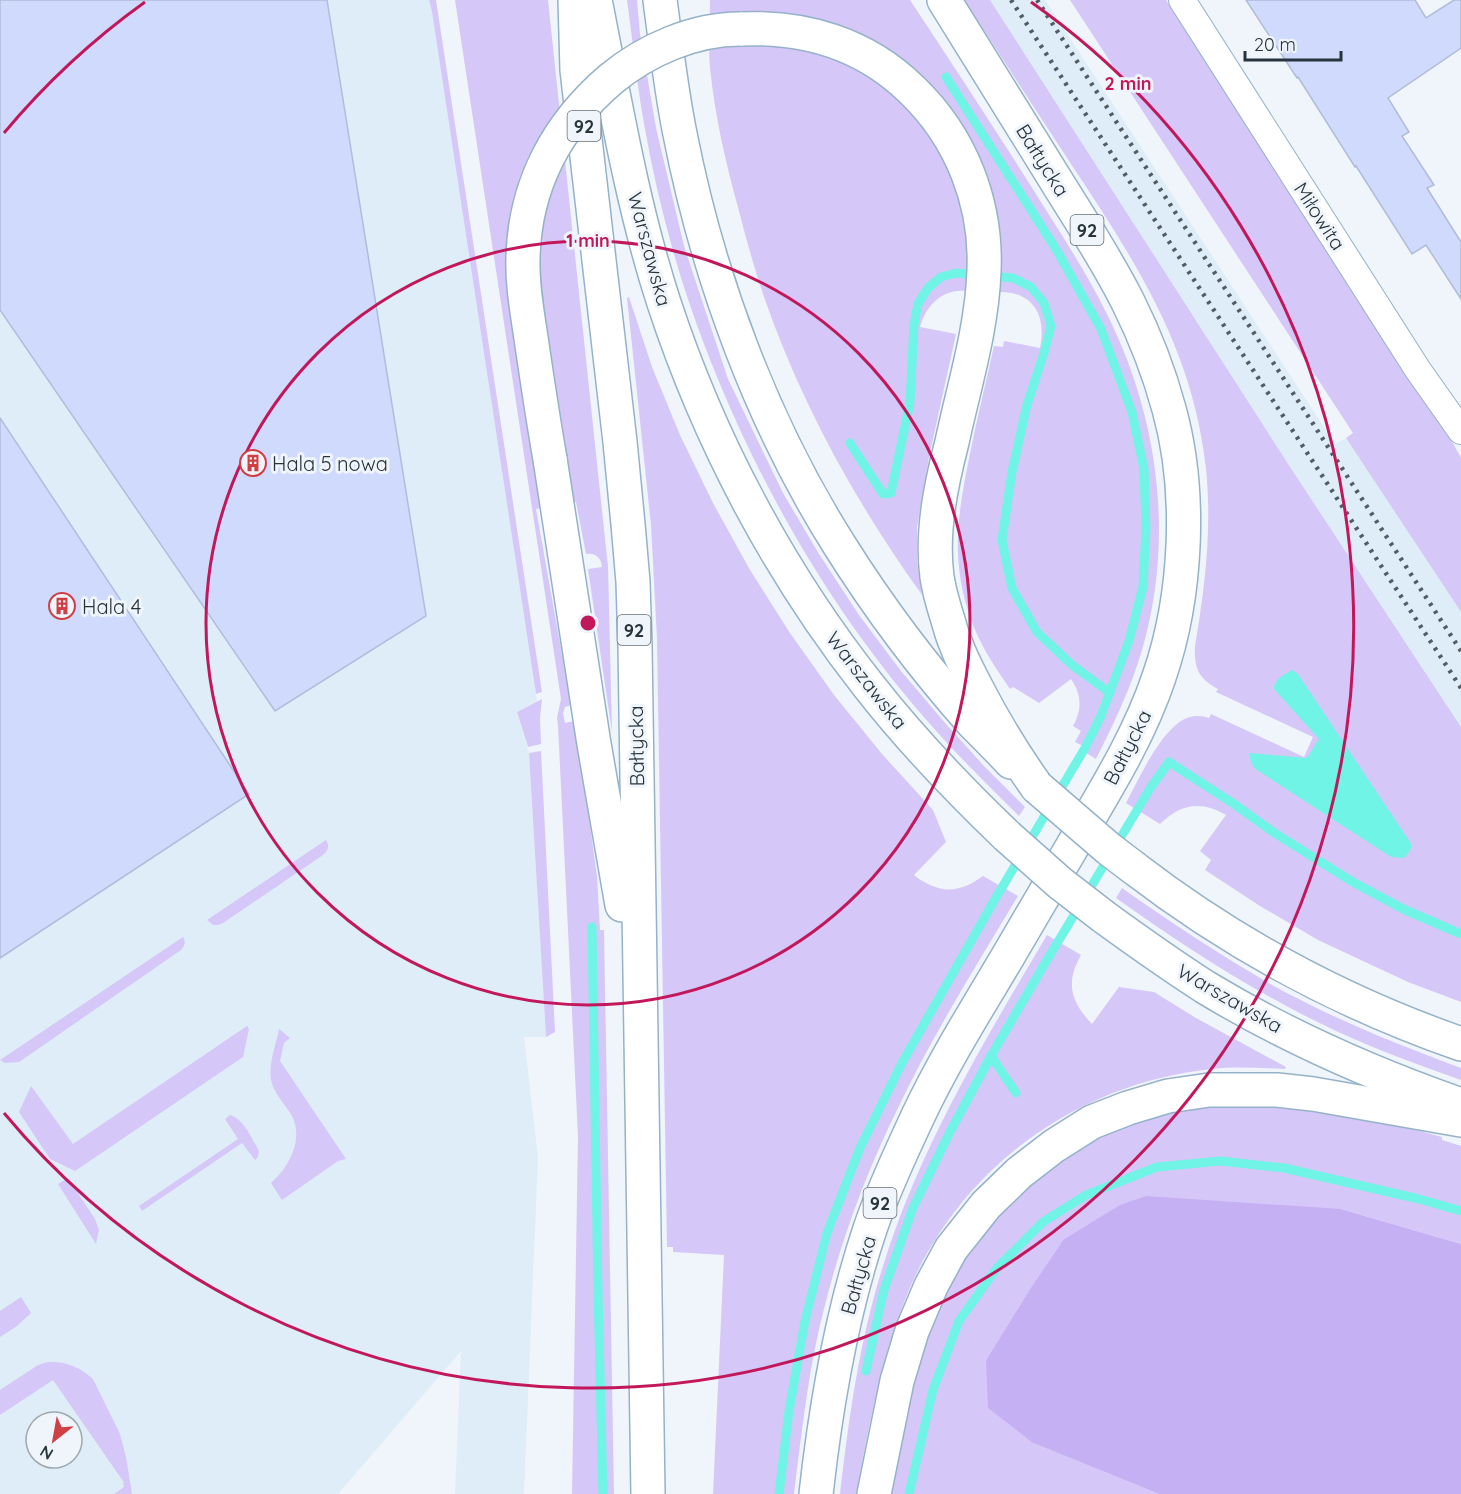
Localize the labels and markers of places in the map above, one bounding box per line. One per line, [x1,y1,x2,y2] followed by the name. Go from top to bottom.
[238,448,268,478] building icon: Hala 5 nowa
[272,451,388,476] place label: Hala 5 nowa
[47,591,77,621] building icon: Hala 4
[82,594,141,619] place label: Hala 4
[578,613,598,633] centre of rings

